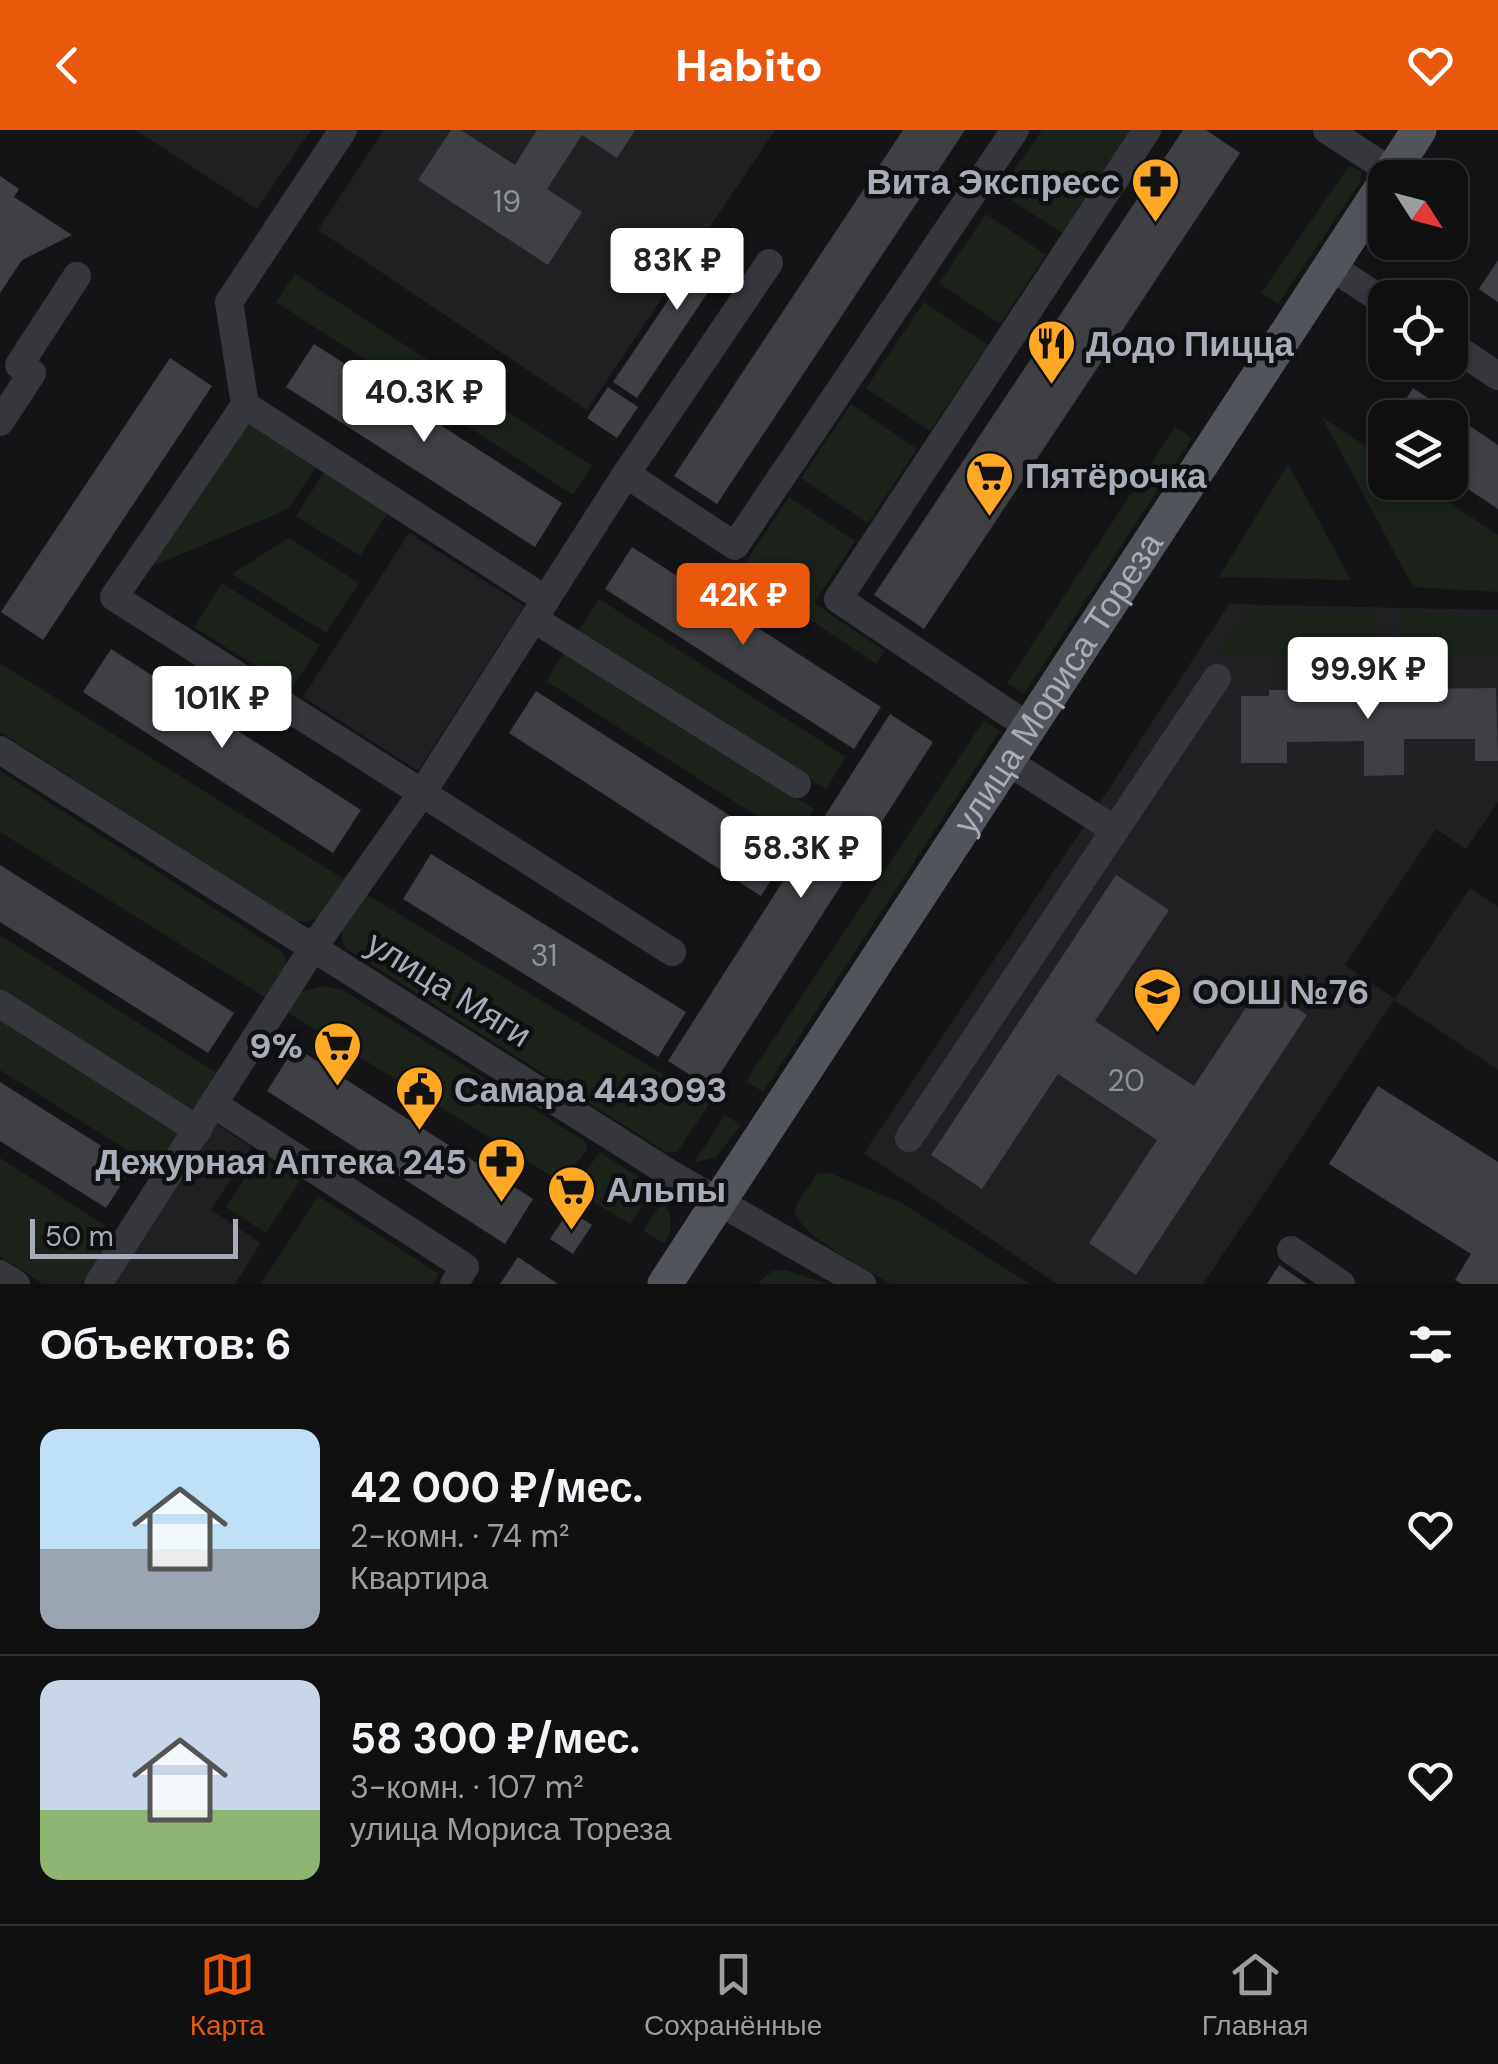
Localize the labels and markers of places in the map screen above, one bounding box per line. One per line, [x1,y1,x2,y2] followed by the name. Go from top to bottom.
[1129,156,1181,224] pharmacy icon: Вита Экспресс
[867,159,1120,205] place label: Вита Экспресс
[607,228,747,313] pin: 83K ₽
[1025,318,1077,386] restaurant icon: Додо Пицца
[1086,321,1294,367] place label: Додо Пицца
[332,360,516,445] pin: 40.3K ₽
[964,450,1016,518] supermarket icon: Пятёрочка
[1025,453,1207,499] place label: Пятёрочка
[673,563,813,648] pin: 42K ₽
[1276,637,1460,722] pin: 99.9K ₽
[141,666,303,751] pin: 101K ₽
[709,816,893,901] pin: 58.3K ₽
[1131,966,1183,1034] school or university icon: ООШ №76
[1192,969,1369,1015] place label: ООШ №76
[312,1020,364,1088] supermarket icon: 9%
[249,1023,303,1069] place label: 9%
[393,1064,445,1132] public building icon: Самара 443093
[454,1067,727,1113] place label: Самара 443093
[476,1136,528,1204] pharmacy icon: Дежурная Аптека 245
[95,1139,467,1185] place label: Дежурная Аптека 245
[545,1164,597,1232] supermarket icon: Альпы
[606,1167,726,1213] place label: Альпы

